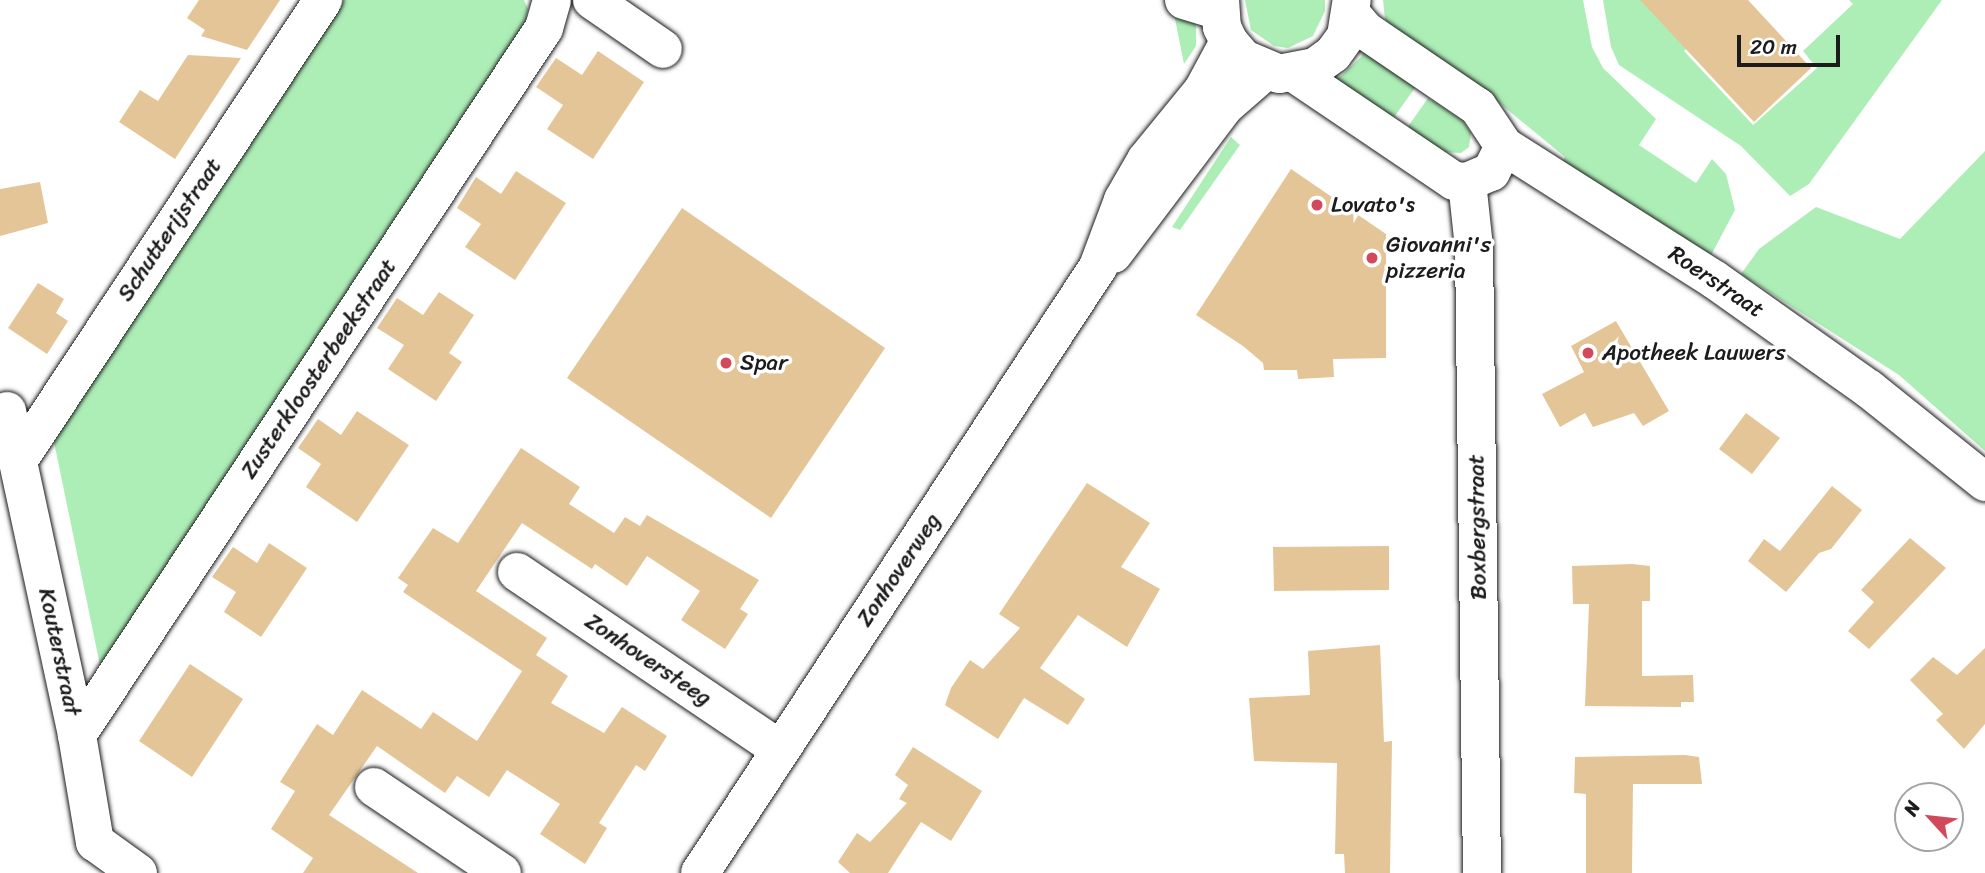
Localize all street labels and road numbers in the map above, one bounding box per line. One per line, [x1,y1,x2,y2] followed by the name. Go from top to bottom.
[112,153,228,307] street label: Schutterijstraat
[1663,240,1769,324] street label: Roerstraat
[235,254,403,484] street label: Zusterkloosterbeekstraat
[1463,454,1493,600] street label: Boxbergstraat
[851,508,947,632] street label: Zonhoverweg
[32,586,86,718] street label: Kouterstraat
[579,608,717,712] street label: Zonhoversteeg

